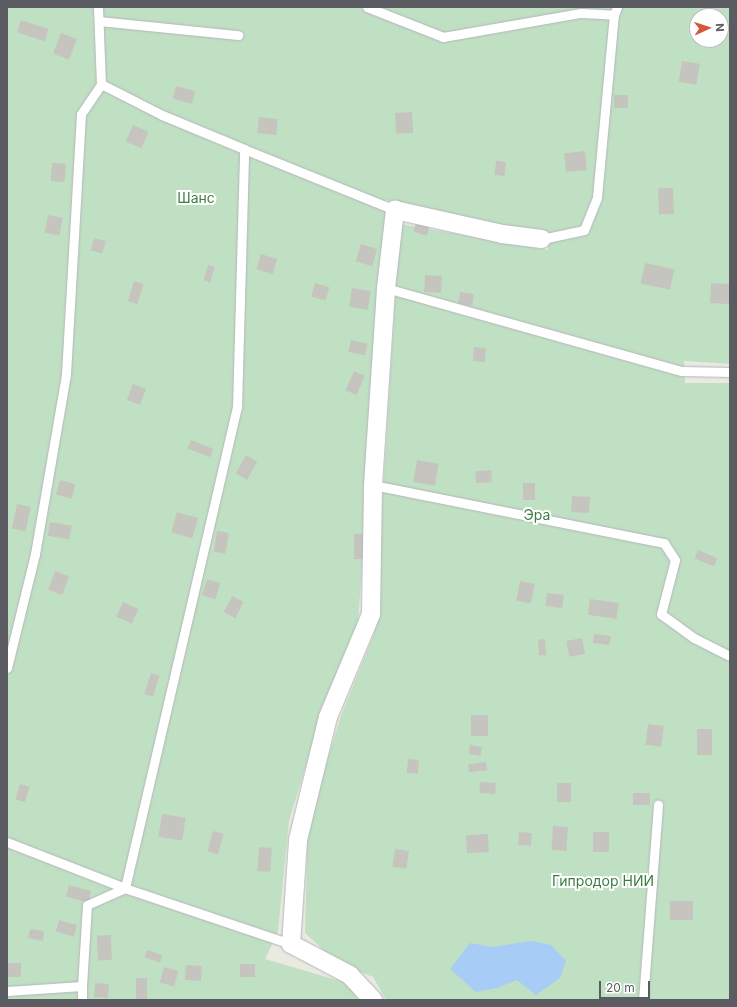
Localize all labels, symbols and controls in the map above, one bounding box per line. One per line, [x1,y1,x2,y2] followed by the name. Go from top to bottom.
[689,8,729,48] north arrow
[713,23,727,32] text: N
[177,190,215,206] park label: Шанс
[524,507,550,523] park label: Эра
[552,873,654,889] park label: Гипродор НИИ
[601,973,652,999] scale bar
[606,980,635,995] text: 20 m

